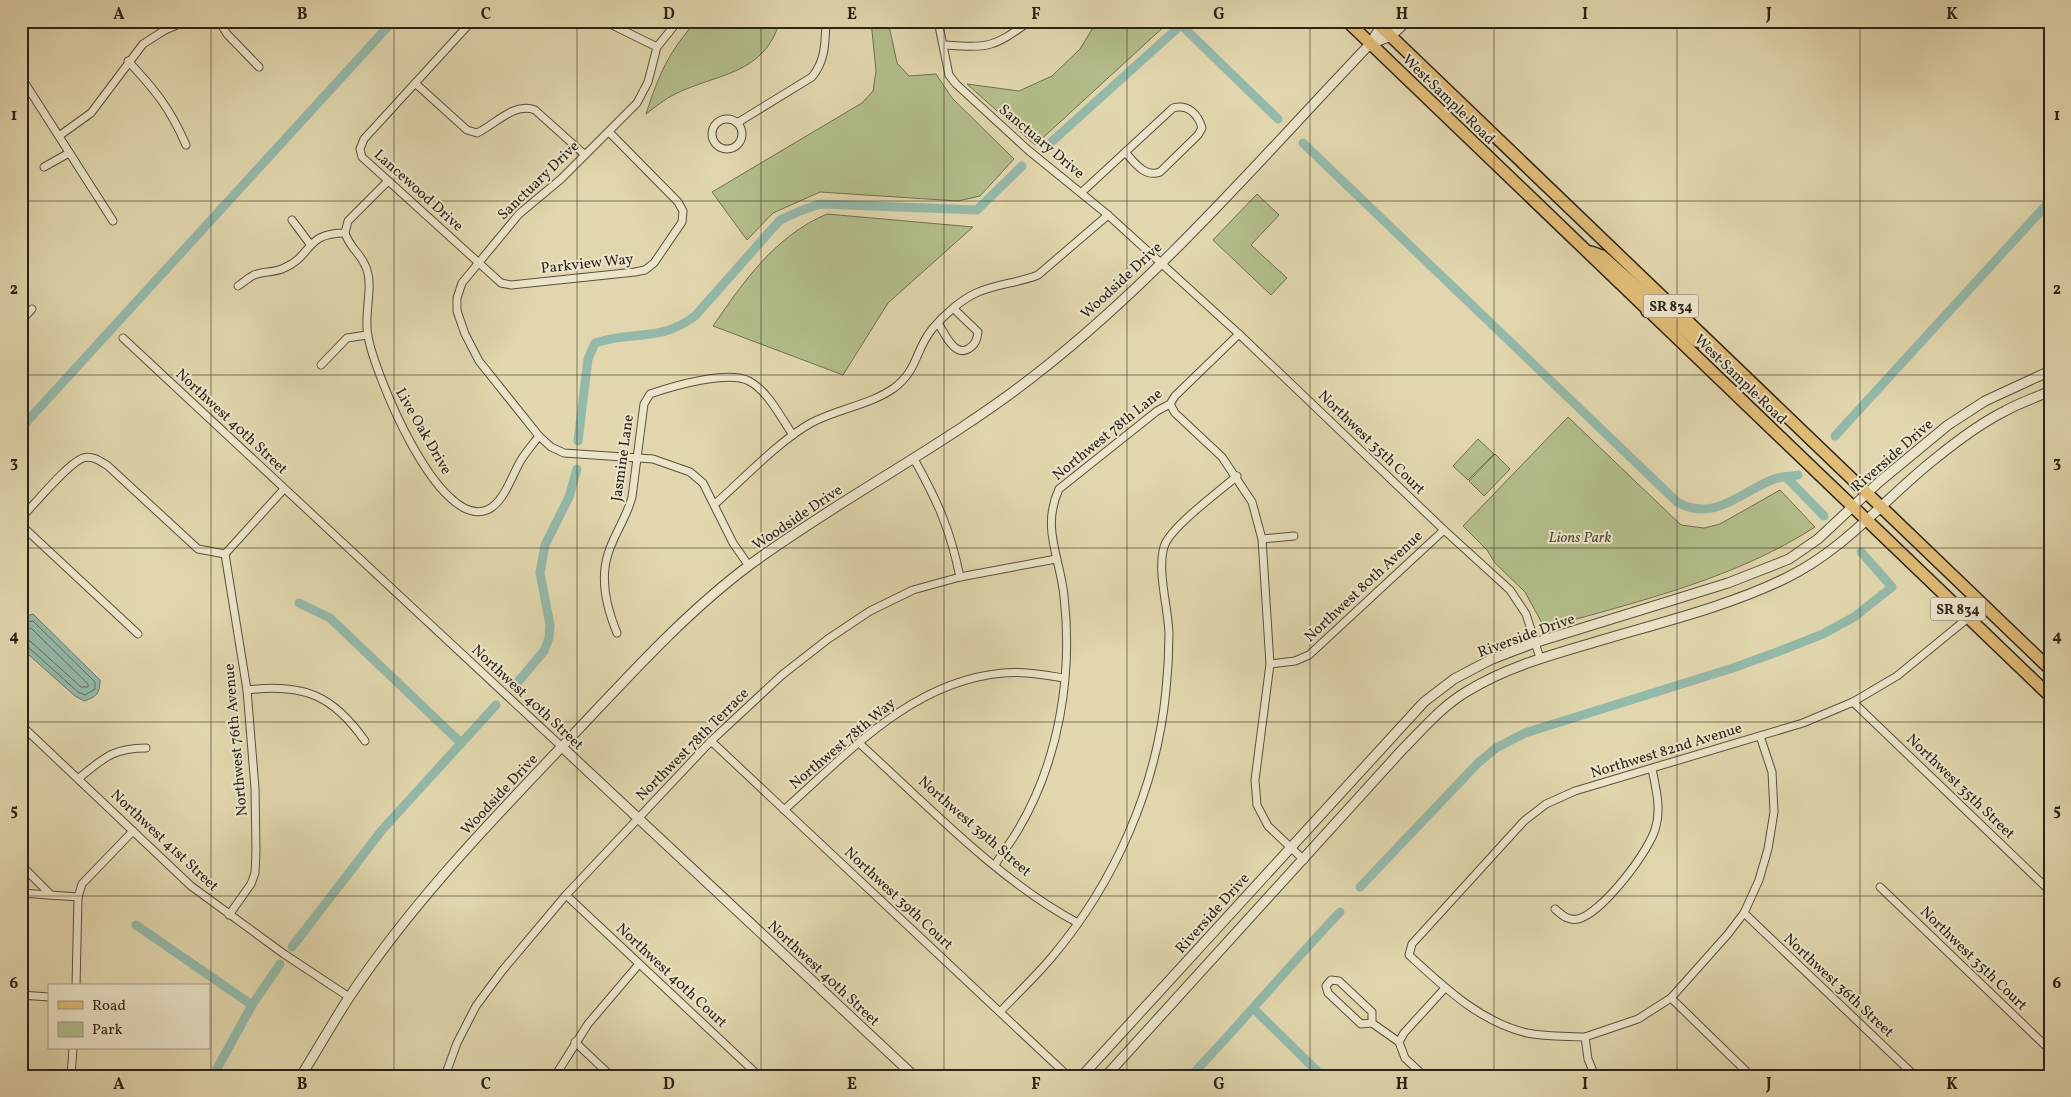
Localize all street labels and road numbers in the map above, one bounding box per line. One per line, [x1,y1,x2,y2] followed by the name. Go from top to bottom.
[1397,50,1499,150] street label: West Sample Road
[994,100,1088,184] street label: Sanctuary Drive
[494,137,585,226] street label: Sanctuary Drive
[369,145,467,237] street label: Lancewood Drive
[1077,238,1167,324] street label: Woodside Drive
[540,249,634,280] street label: Parkview Way
[1644,294,1698,318] road number: SR 834
[1689,330,1791,430] street label: West Sample Road
[170,364,292,480] street label: Northwest 40th Street
[389,384,456,479] street label: Live Oak Drive
[1049,384,1167,486] street label: Northwest 78th Lane
[1313,386,1429,500] street label: Northwest 35th Court
[607,413,640,503] street label: Jasmine Lane
[1848,415,1938,498] street label: Riverside Drive
[749,480,847,556] street label: Woodside Drive
[1300,527,1428,648] street label: Northwest 80th Avenue
[1930,598,1986,620] road number: SR 834
[1475,609,1578,664] street label: Riverside Drive
[466,640,588,756] street label: Northwest 40th Street
[219,663,254,817] street label: Northwest 76th Avenue
[632,684,754,806] street label: Northwest 78th Terrace
[785,693,900,795] street label: Northwest 78th Way
[1588,718,1745,784] street label: Northwest 82nd Avenue
[1901,730,2019,845] street label: Northwest 35th Street
[457,750,543,840] street label: Woodside Drive
[913,772,1035,882] street label: Northwest 39th Street
[105,785,223,897] street label: Northwest 41st Street
[839,843,957,955] street label: Northwest 39th Court
[1171,869,1255,959] street label: Riverside Drive
[1915,902,2031,1016] street label: Northwest 35th Court
[762,916,884,1032] street label: Northwest 40th Street
[611,919,731,1033] street label: Northwest 40th Court
[1778,929,1898,1043] street label: Northwest 36th Street

